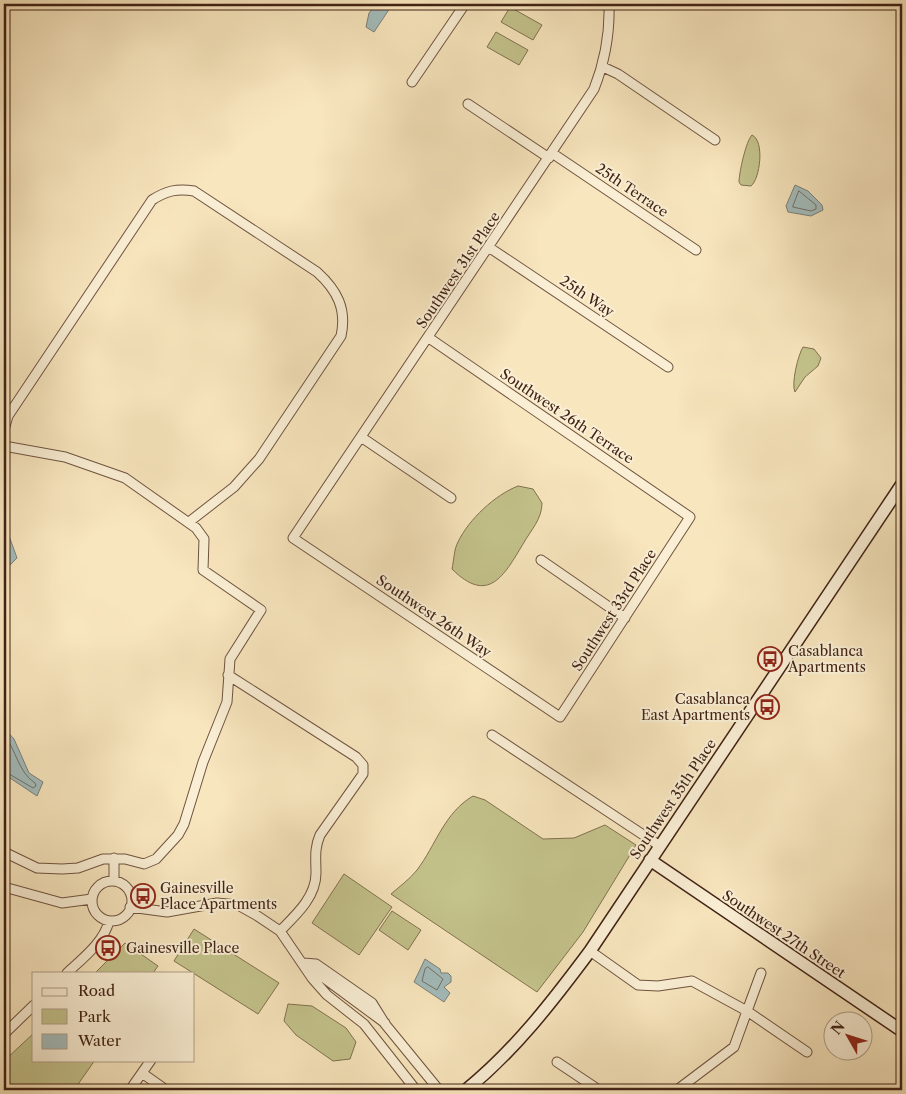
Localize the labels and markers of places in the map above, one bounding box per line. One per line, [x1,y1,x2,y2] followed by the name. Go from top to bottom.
[787,642,866,676] place label: Casablanca Apartments
[757,646,783,672] bus stop icon: Casablanca Apartments
[641,690,751,724] place label: Casablanca East Apartments
[754,694,780,720] bus stop icon: Casablanca East Apartments
[160,879,277,913] place label: Gainesville Place Apartments
[130,883,156,909] bus stop icon: Gainesville Place Apartments
[95,935,121,961] bus stop icon: Gainesville Place
[126,939,239,957] place label: Gainesville Place

